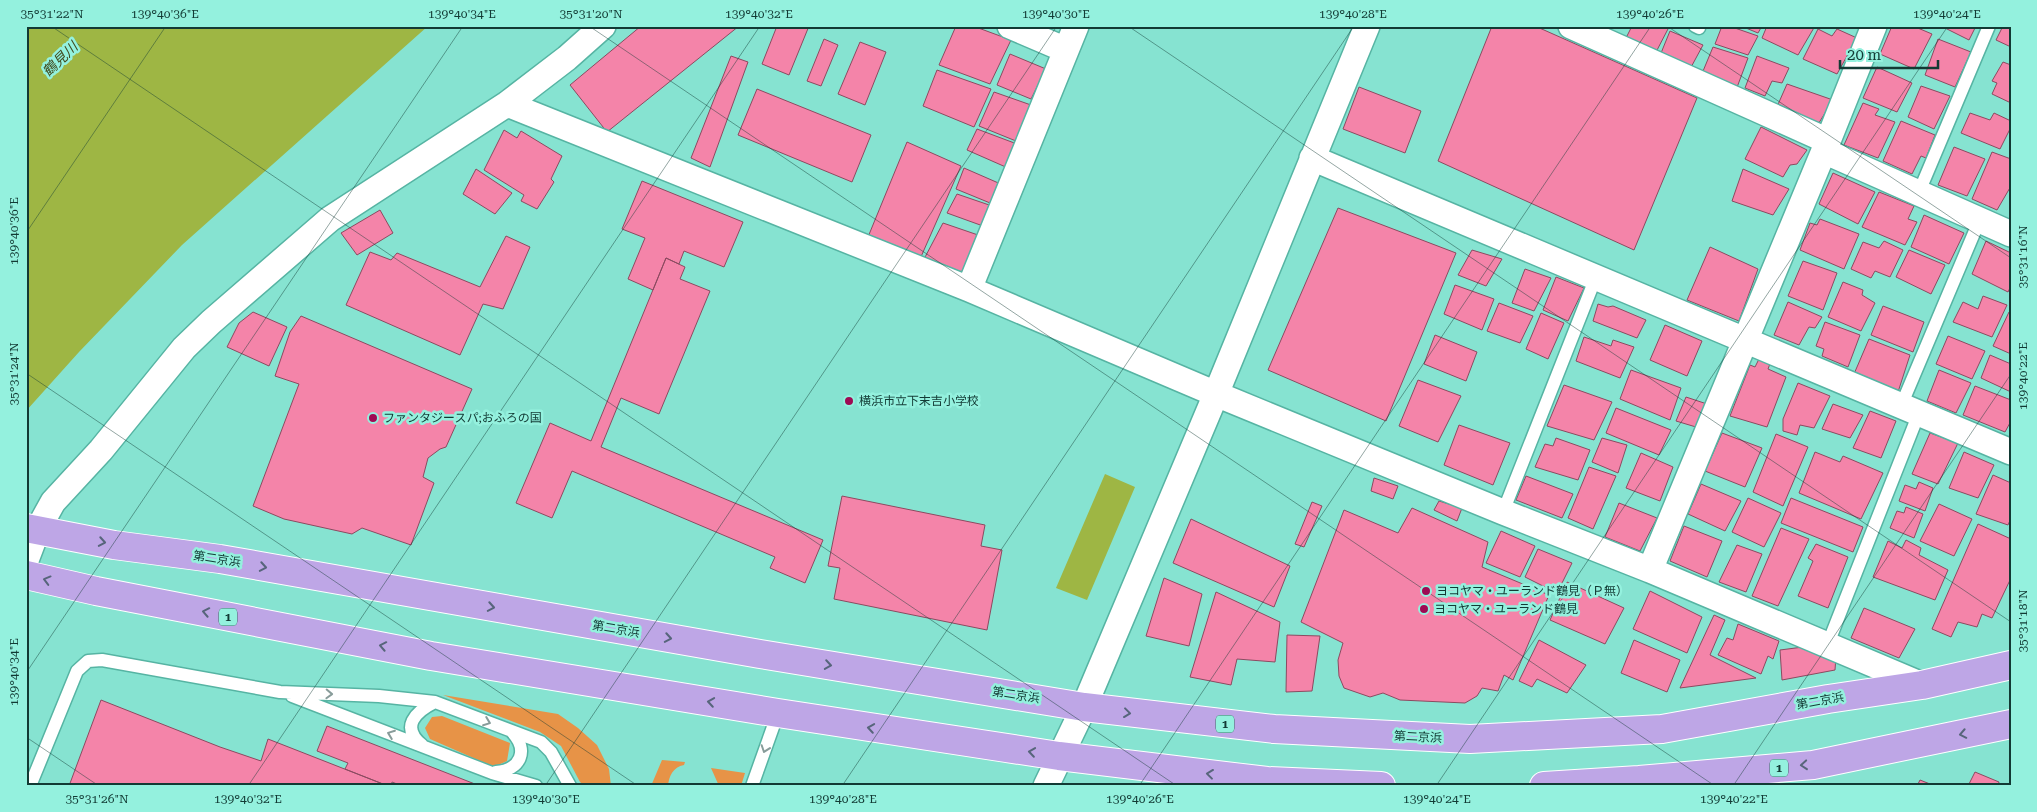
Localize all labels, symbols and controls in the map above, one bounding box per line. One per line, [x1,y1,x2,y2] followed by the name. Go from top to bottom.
[20,7,84,21] text: 35°31'22"N
[131,7,199,21] text: 139°40'36"E
[428,7,496,21] text: 139°40'34"E
[559,7,623,21] text: 35°31'20"N
[725,7,793,21] text: 139°40'32"E
[1022,7,1090,21] text: 139°40'30"E
[1319,7,1387,21] text: 139°40'28"E
[1616,7,1684,21] text: 139°40'26"E
[1913,7,1981,21] text: 139°40'24"E
[39,37,82,79] water label: 鶴見川
[1840,38,1937,70] scale bar
[1847,46,1882,64] text: 20 m
[7,197,21,265] text: 139°40'36"E
[2016,225,2030,289] text: 35°31'16"N
[7,342,21,406] text: 35°31'24"N
[2016,342,2030,410] text: 139°40'22"E
[859,394,979,408] place label: 横浜市立下末吉小学校
[843,395,855,407] marker: 横浜市立下末吉小学校
[383,411,542,425] place label: ファンタジースパ;おふろの国
[367,412,379,424] marker: ファンタジースパ;おふろの国
[98,537,106,547] one-way arrow
[192,548,242,570] street label: 第二京浜
[258,561,267,571] one-way arrow
[42,575,51,586] one-way arrow
[1436,584,1628,598] place label: ヨコヤマ・ユーランド鶴見（Ｐ無）
[1420,585,1432,597] marker: ヨコヤマ・ユーランド鶴見（Ｐ無）
[2016,589,2030,653] text: 35°31'18"N
[486,602,495,612] one-way arrow
[1434,602,1578,616] place label: ヨコヤマ・ユーランド鶴見
[1418,603,1430,615] marker: ヨコヤマ・ユーランド鶴見
[202,608,211,618] one-way arrow
[219,608,237,626] road number: 1
[591,618,641,640] street label: 第二京浜
[664,633,673,643] one-way arrow
[7,638,21,706] text: 139°40'34"E
[379,642,387,652] one-way arrow
[825,659,833,670] one-way arrow
[991,684,1041,706] street label: 第二京浜
[325,689,333,700] one-way arrow
[1795,690,1845,712] street label: 第二京浜
[706,697,714,708] one-way arrow
[1123,707,1131,718] one-way arrow
[482,716,491,726] one-way arrow
[1216,716,1234,732] road number: 1
[867,723,876,733] one-way arrow
[1959,728,1967,739] one-way arrow
[1394,729,1442,745] street label: 第二京浜
[387,730,396,740] one-way arrow
[761,745,771,753] one-way arrow
[1027,748,1036,758] one-way arrow
[1770,760,1788,776] road number: 1
[1799,760,1807,771] one-way arrow
[1206,769,1214,780] one-way arrow
[65,792,129,806] text: 35°31'26"N
[214,792,282,806] text: 139°40'32"E
[512,792,580,806] text: 139°40'30"E
[809,792,877,806] text: 139°40'28"E
[1106,792,1174,806] text: 139°40'26"E
[1403,792,1471,806] text: 139°40'24"E
[1700,792,1768,806] text: 139°40'22"E

